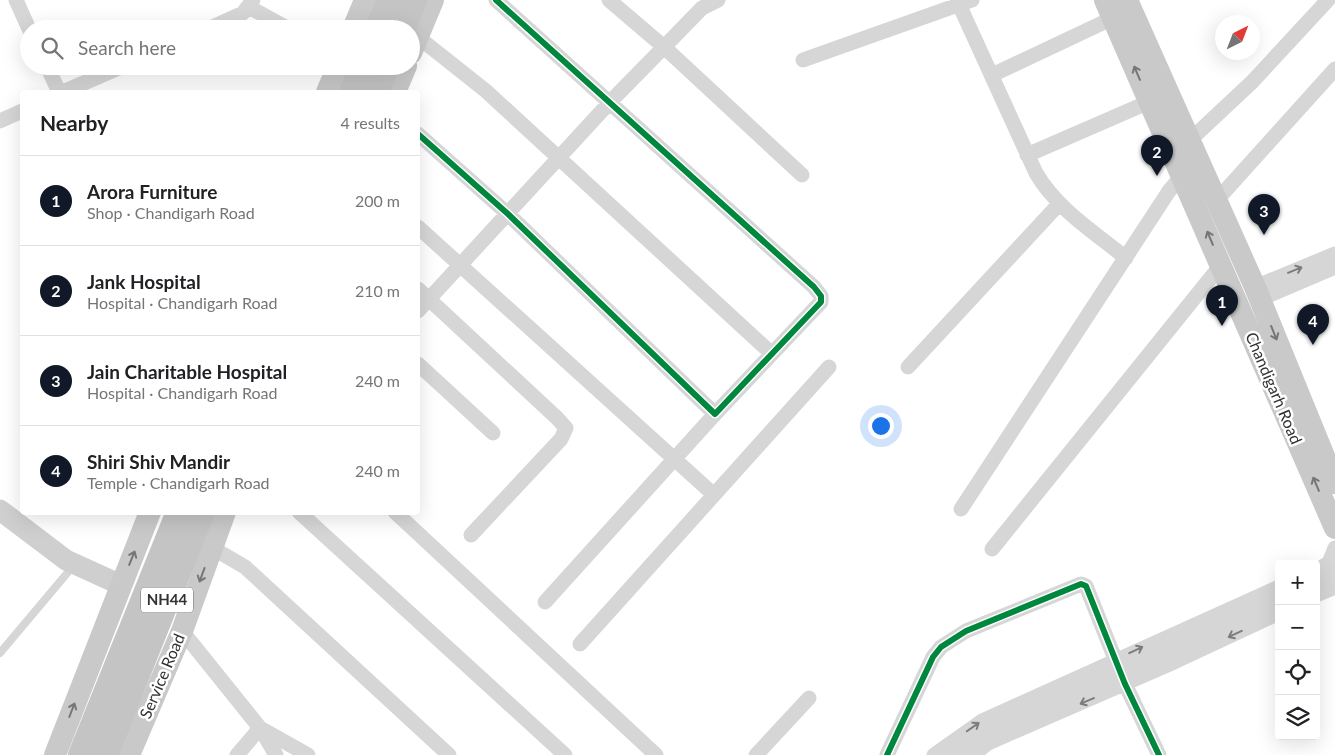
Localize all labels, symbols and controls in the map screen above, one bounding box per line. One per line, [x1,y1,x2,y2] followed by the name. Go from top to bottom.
[1215,15,1260,60] north arrow
[20,20,420,75] search box
[38,34,66,62] icon: search
[78,36,176,59] text: Search here
[1131,66,1140,81] one-way arrow
[40,110,108,135] text: Nearby
[340,113,400,132] text: 4 results
[1141,135,1173,176] pin: 2
[87,180,217,203] text: Arora Furniture
[51,191,61,210] text: 1
[355,191,400,210] text: 200 m
[1248,194,1280,235] pin: 3
[87,203,255,222] text: Shop · Chandigarh Road
[1204,231,1214,246] one-way arrow
[1287,265,1302,275] one-way arrow
[87,270,201,293] text: Jank Hospital
[51,281,61,300] text: 2
[355,281,400,300] text: 210 m
[1206,285,1238,326] pin: 1
[87,293,278,312] text: Hospital · Chandigarh Road
[1297,304,1329,345] pin: 4
[1270,325,1279,340] one-way arrow
[1242,329,1307,447] street label: Chandigarh Road
[87,360,287,383] text: Jain Charitable Hospital
[51,371,61,390] text: 3
[355,371,400,390] text: 240 m
[87,383,278,402] text: Hospital · Chandigarh Road
[868,413,894,439] your location
[87,450,230,473] text: Shiri Shiv Mandir
[51,461,61,480] text: 4
[355,461,400,480] text: 240 m
[87,473,270,492] text: Temple · Chandigarh Road
[1310,477,1320,492] one-way arrow
[127,551,137,566] one-way arrow
[1275,560,1320,740] map controls
[1275,560,1320,605] button: +
[197,566,206,582] one-way arrow
[141,588,193,612] road number: NH44
[1275,605,1320,650] button: −
[1228,629,1243,639] one-way arrow
[135,630,188,721] street label: Service Road
[1128,645,1143,654] one-way arrow
[1275,650,1320,695] button: locate
[1275,695,1320,740] button: layers
[1080,696,1095,706] one-way arrow
[69,702,78,717] one-way arrow
[966,722,980,732] one-way arrow

